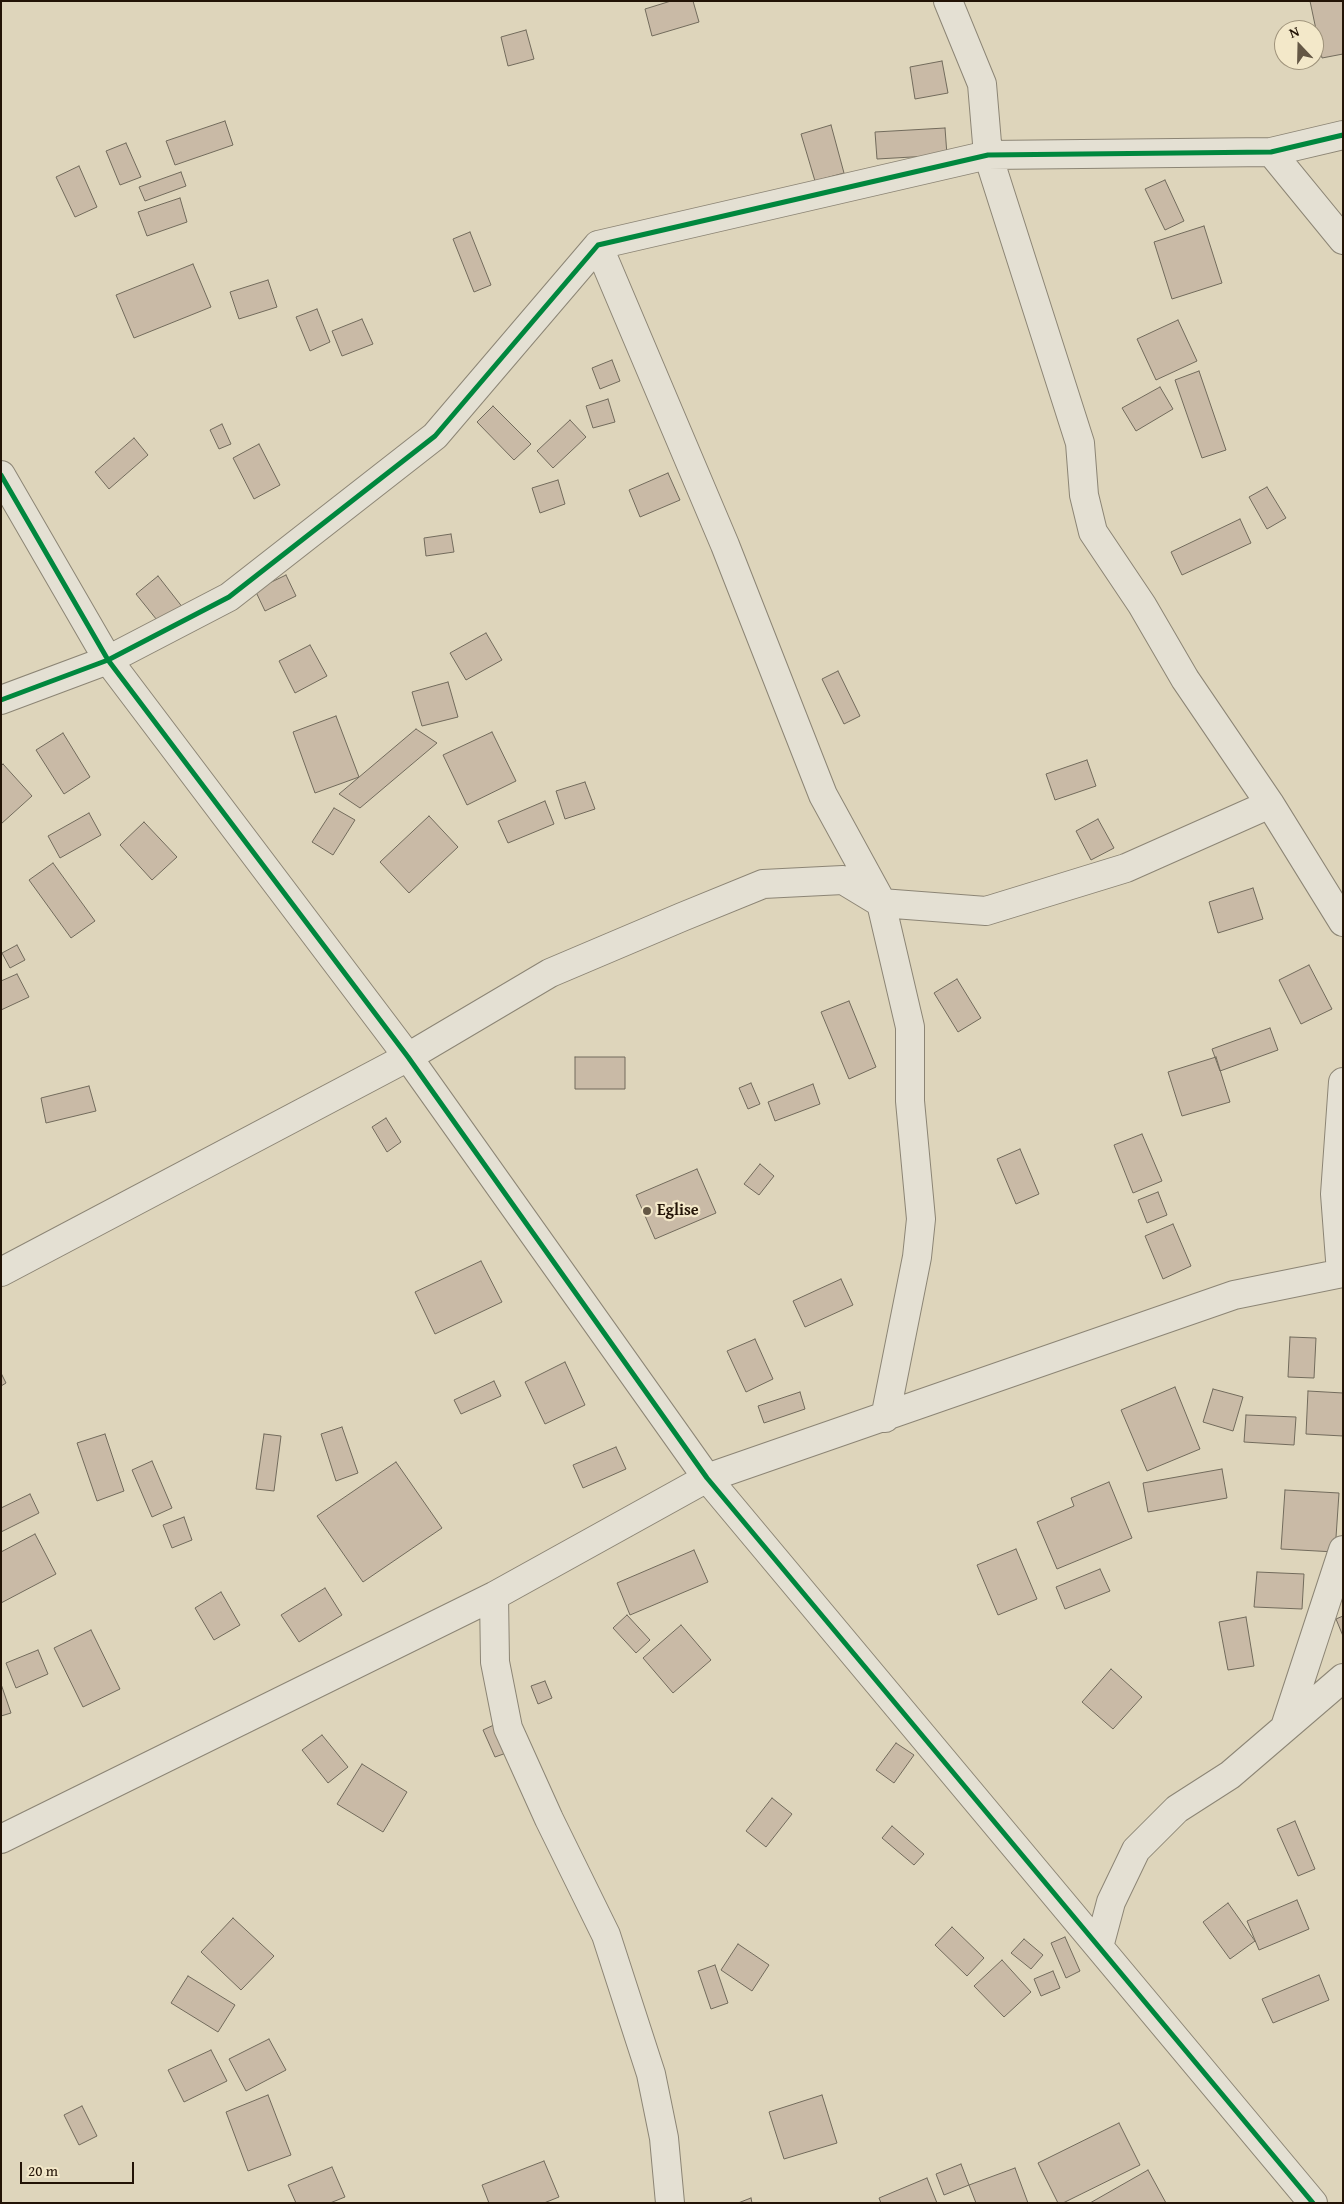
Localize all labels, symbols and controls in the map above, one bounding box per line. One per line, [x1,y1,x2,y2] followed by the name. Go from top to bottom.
[1274,20,1324,70] north arrow
[1286,21,1302,43] text: N
[657,1201,699,1221] place label: Eglise
[641,1205,653,1217] marker: Eglise
[22,2152,136,2184] scale bar
[28,2160,58,2181] text: 20 m

